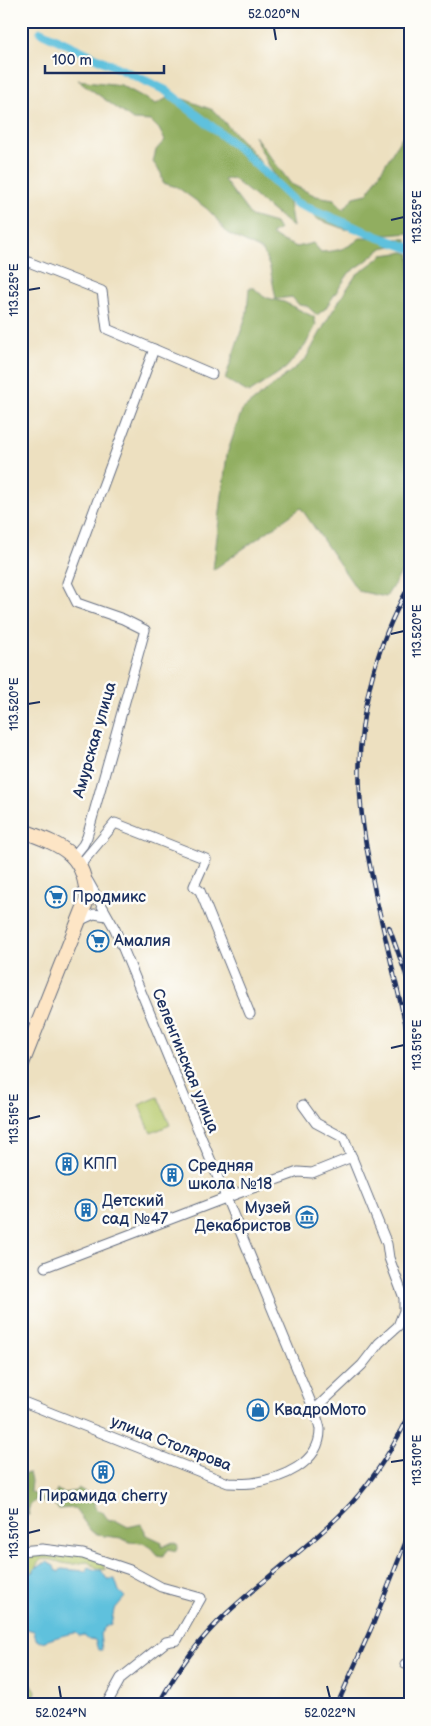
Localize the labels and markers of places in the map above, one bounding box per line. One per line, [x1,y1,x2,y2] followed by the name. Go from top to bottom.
[44,885,68,909] supermarket icon: Продмикс
[72,888,146,907] place label: Продмикс
[86,929,110,953] supermarket icon: Амалия
[113,932,171,951] place label: Амалия
[55,1152,79,1176] building icon: КПП
[83,1155,117,1174] place label: КПП
[188,1157,272,1194] place label: Средняя школа №18
[160,1163,184,1187] building icon: Средняя школа №18
[102,1192,168,1229] place label: Детский сад №47
[74,1198,98,1222] building icon: Детский сад №47
[195,1199,292,1236] place label: Музей Декабристов
[295,1205,319,1229] museum icon: Музей Декабристов
[246,1398,270,1422] shop icon: КвадроМото
[274,1401,366,1420] place label: КвадроМото
[91,1460,115,1484] building icon: Пирамида cherry
[39,1487,168,1506] place label: Пирамида cherry

